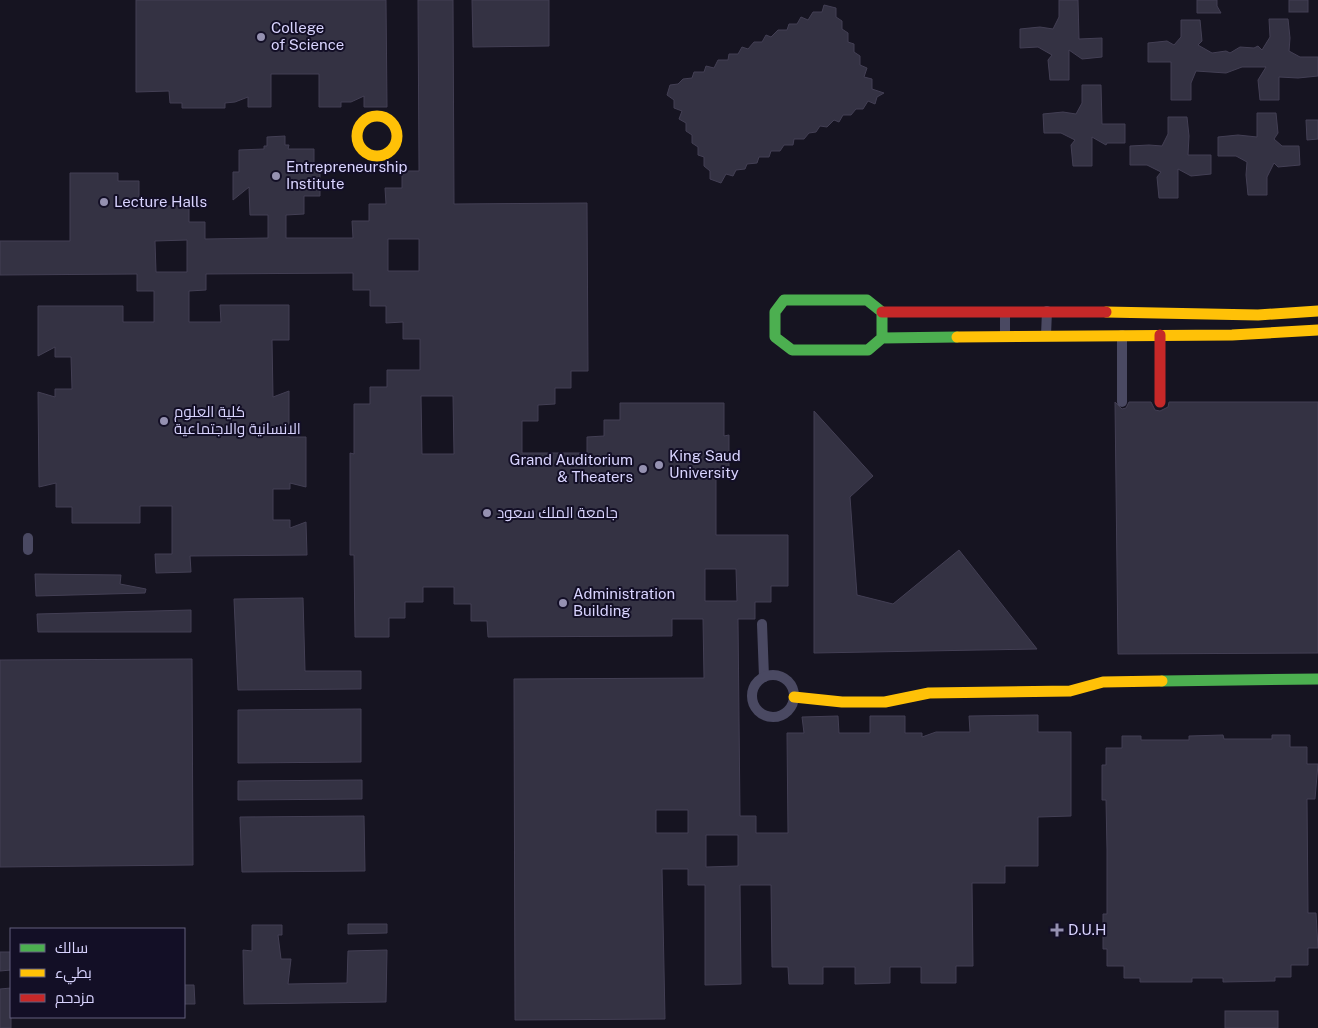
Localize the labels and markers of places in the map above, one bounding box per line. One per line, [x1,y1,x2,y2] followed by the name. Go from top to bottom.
[271,19,344,53] place label: College of Science
[255,31,267,43] marker: College of Science
[286,158,407,192] place label: Entrepreneurship Institute
[270,170,282,182] marker: Entrepreneurship Institute
[114,193,207,210] place label: Lecture Halls
[98,196,110,208] marker: Lecture Halls
[174,403,301,438] place label: كلية العلوم الانسانية والاجتماعية
[158,415,170,427] marker: كلية العلوم الانسانية والاجتماعية
[669,447,741,481] place label: King Saud University
[509,451,633,485] place label: Grand Auditorium & Theaters
[653,459,665,471] marker: King Saud University
[637,463,649,475] marker: Grand Auditorium & Theaters
[497,504,618,522] place label: جامعة الملك سعود
[481,507,493,519] marker: جامعة الملك سعود
[573,585,675,619] place label: Administration Building
[557,597,569,609] marker: Administration Building
[1068,921,1106,938] place label: D.U.H
[1050,923,1064,937] marker: D.U.H

